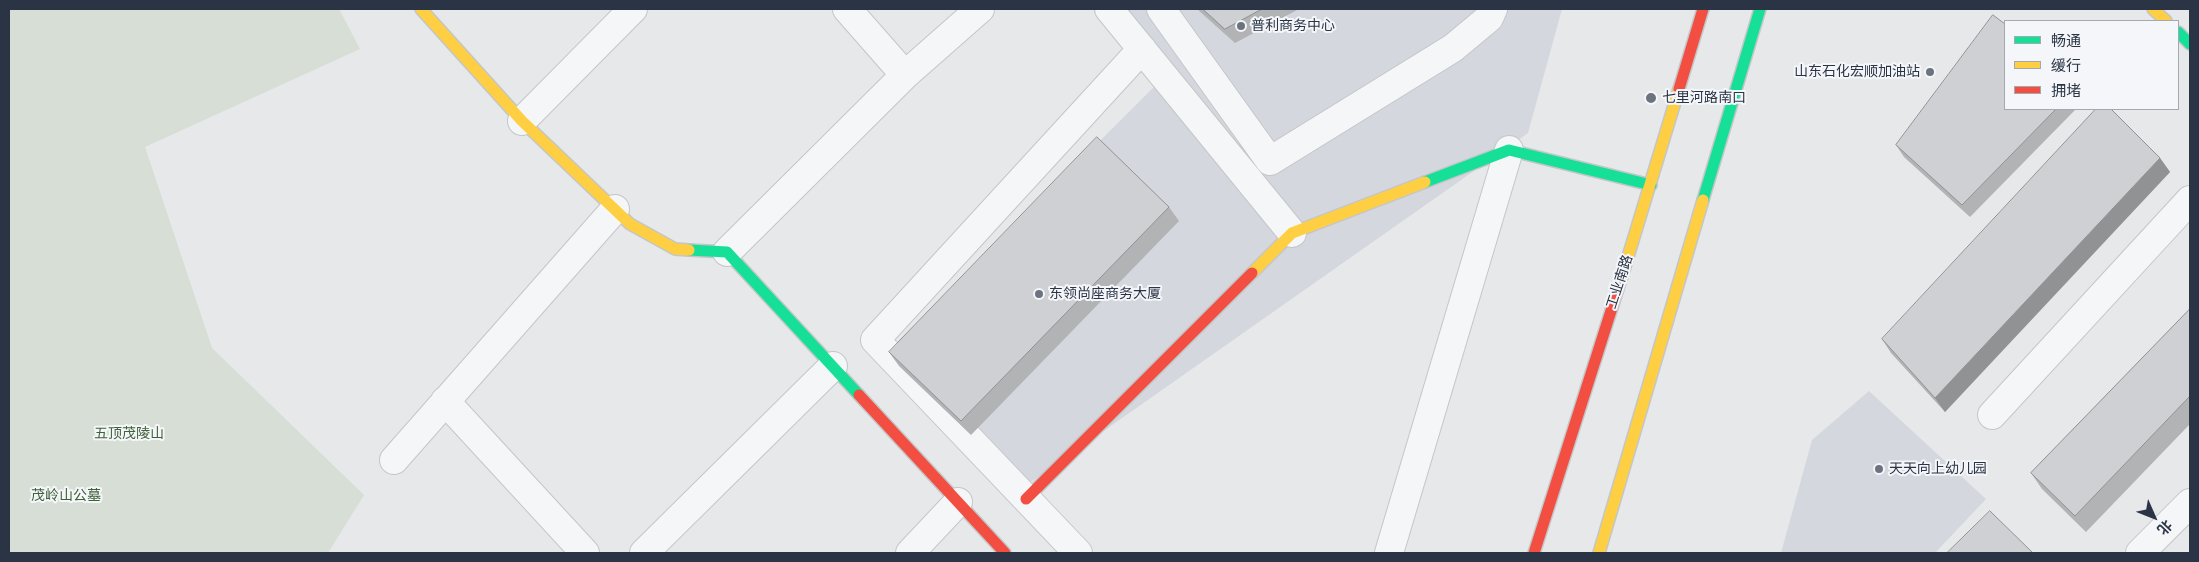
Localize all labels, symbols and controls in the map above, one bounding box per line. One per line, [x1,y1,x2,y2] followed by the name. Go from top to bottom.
[1251,18,1335,34] place label: 普利商务中心
[1235,20,1247,32] marker: 普利商务中心
[2004,20,2179,110] legend
[2051,32,2081,49] text: 畅通
[2051,57,2081,74] text: 缓行
[1794,64,1920,80] place label: 山东石化宏顺加油站
[1924,66,1936,78] marker: 山东石化宏顺加油站
[2051,82,2081,99] text: 拥堵
[1662,90,1746,106] place label: 七里河路南口
[1644,91,1658,105] marker: 七里河路南口
[1603,253,1637,311] street label: 工业南路
[1049,286,1161,302] place label: 东领尚座商务大厦
[1033,288,1045,300] marker: 东领尚座商务大厦
[94,426,164,442] park label: 五顶茂陵山
[1889,461,1987,477] place label: 天天向上幼儿园
[1873,463,1885,475] marker: 天天向上幼儿园
[31,488,101,504] park label: 茂岭山公墓
[2129,492,2179,542] north arrow
[2154,517,2175,538] text: 北

